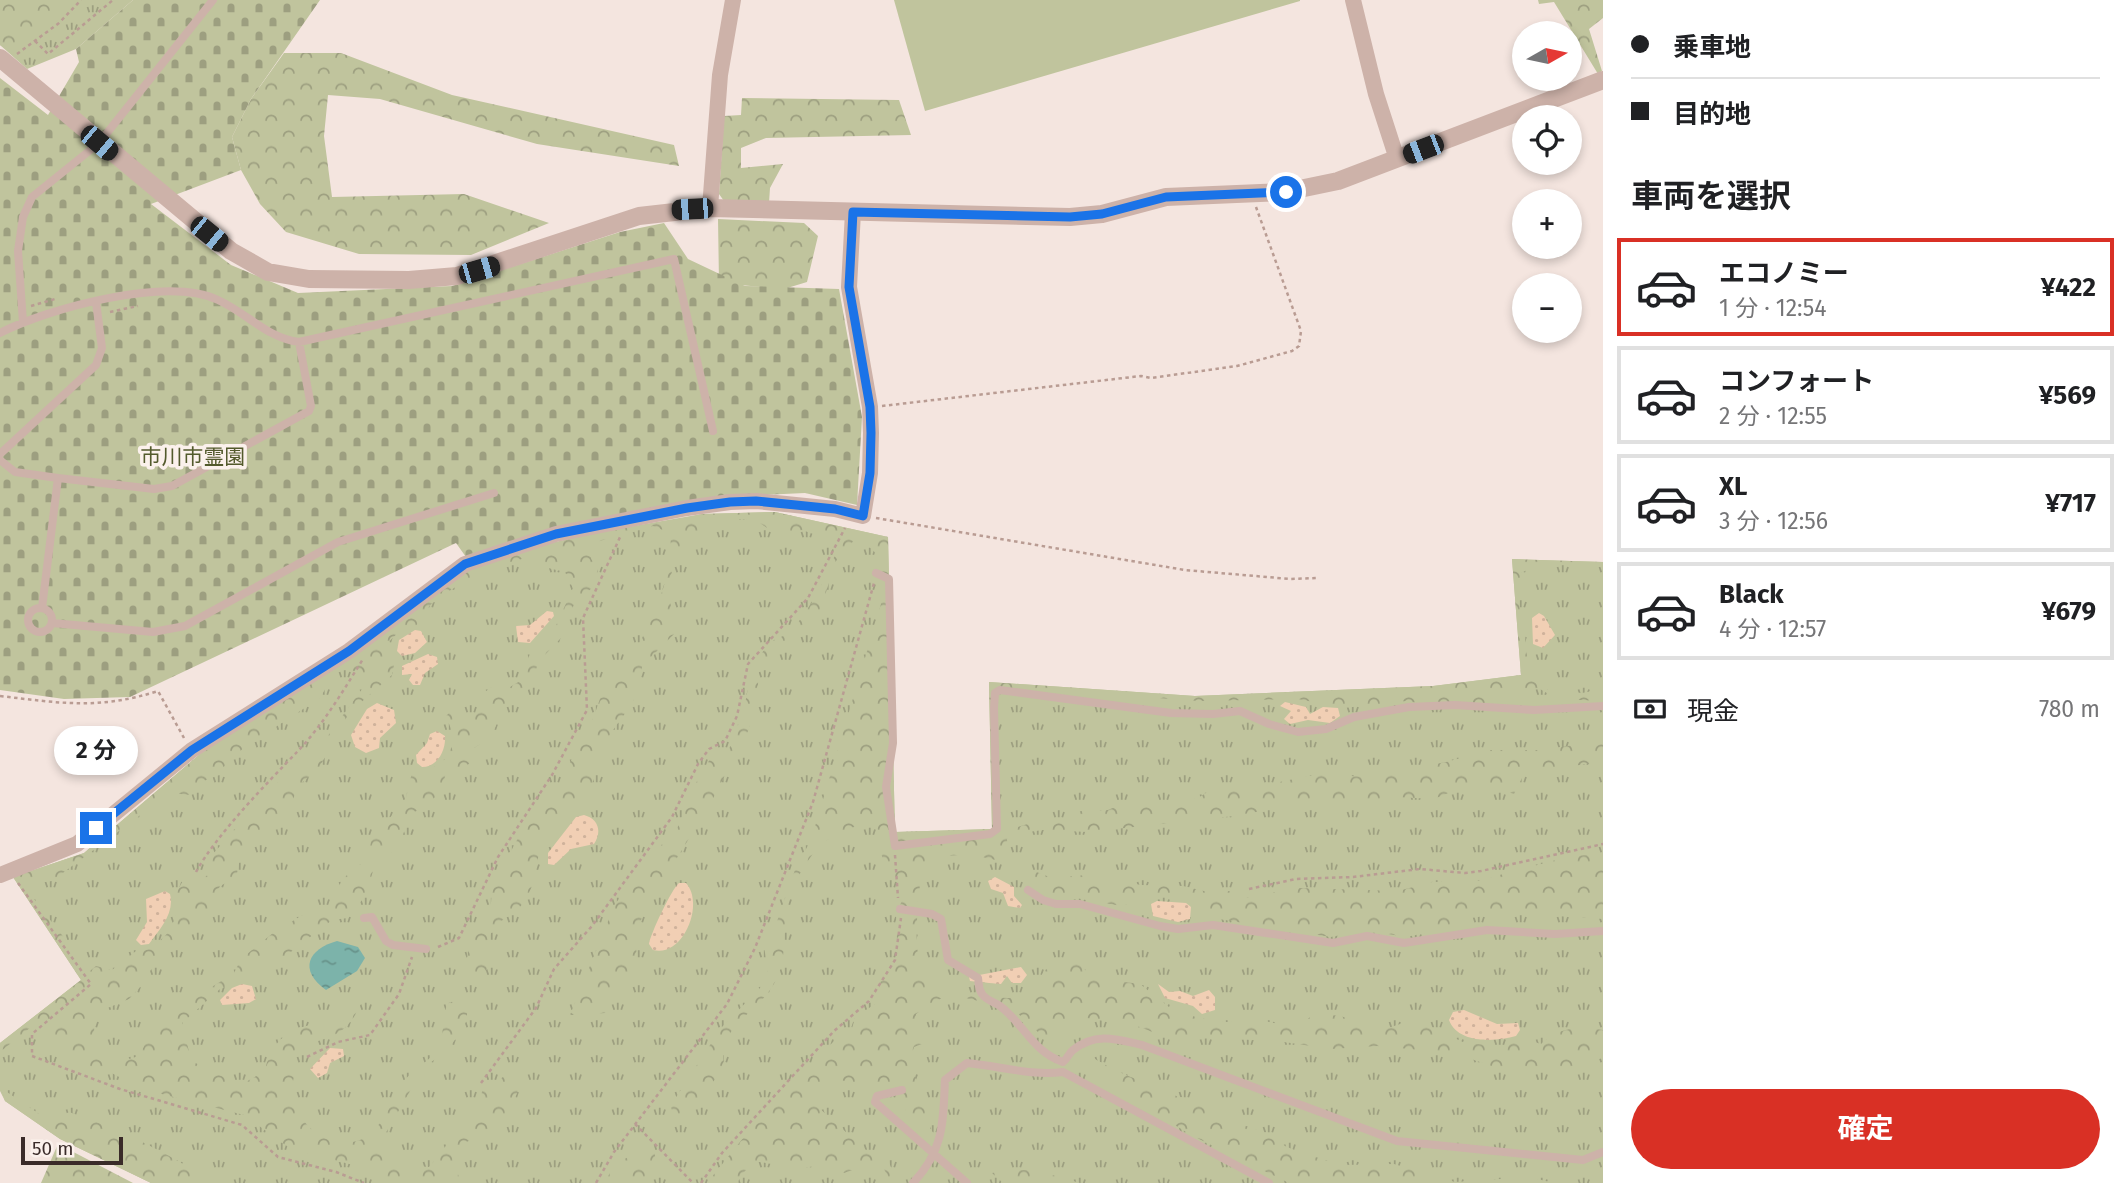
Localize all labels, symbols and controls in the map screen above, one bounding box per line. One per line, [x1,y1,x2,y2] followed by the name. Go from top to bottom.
[1512,21,1582,91] north arrow
[1512,21,1582,343] map controls
[1673,32,1751,63] text: 乗車地
[1673,99,1751,130] text: 目的地
[1512,105,1582,175] button: locate
[77,121,122,165] car
[1400,132,1447,166] car
[1270,176,1302,208] route start
[1631,177,1791,215] text: 車両を選択
[1512,189,1582,259] button: +
[671,197,714,221] car
[187,213,232,255] car
[456,254,503,286] car
[1635,256,1698,319] icon: car
[1719,258,1849,289] text: エコノミー
[2041,272,2096,303] text: ¥422
[1512,273,1582,343] button: −
[1719,294,1826,322] text: 1 分 · 12:54
[1635,364,1698,427] icon: car
[1719,366,1874,397] text: コンフォート
[2039,380,2096,411] text: ¥569
[1719,402,1827,430] text: 2 分 · 12:55
[141,444,246,470] park label: 市川市霊園
[1719,471,1747,502] text: XL
[1635,472,1698,535] icon: car
[2045,488,2096,519] text: ¥717
[1719,507,1828,535] text: 3 分 · 12:56
[1719,579,1784,610] text: Black
[1635,580,1698,643] icon: car
[2042,596,2096,627] text: ¥679
[1719,615,1826,643] text: 4 分 · 12:57
[1631,690,1669,728] icon: cash
[2039,695,2100,723] text: 780 m
[1687,696,1739,727] text: 現金
[54,726,138,776] callout: 2 分
[76,736,116,764] text: 2 分
[80,812,112,844] route end
[1631,1089,2100,1169] button: 確定
[21,1134,122,1166] scale bar
[32,1137,73,1160] text: 50 m

